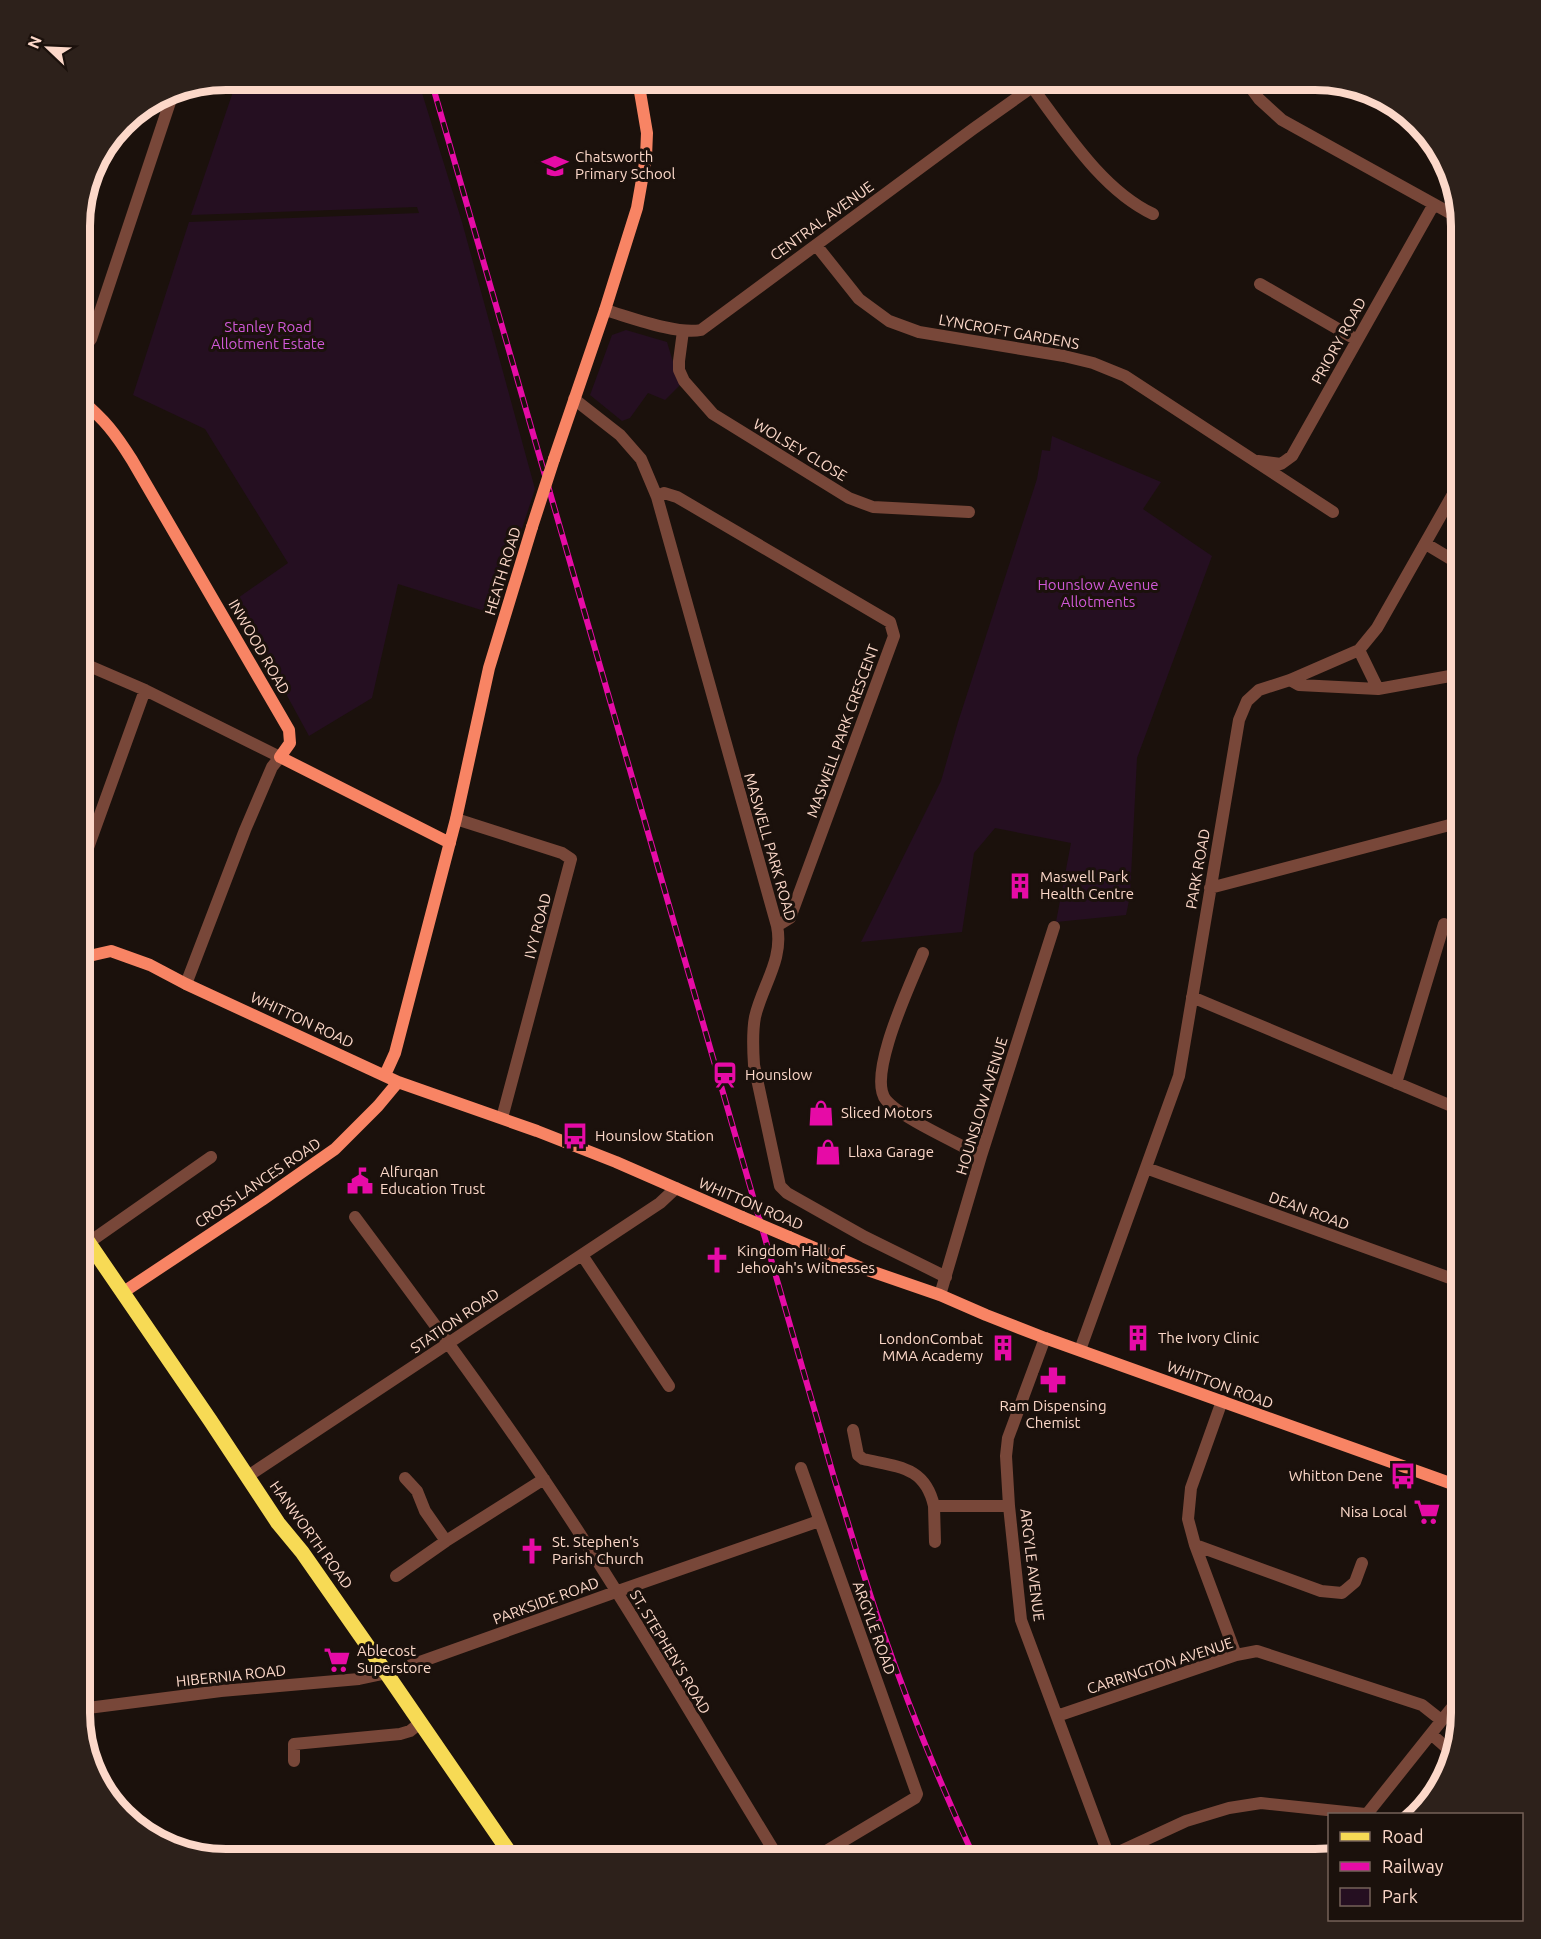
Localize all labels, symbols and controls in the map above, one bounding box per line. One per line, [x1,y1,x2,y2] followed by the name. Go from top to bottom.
[18,18,78,78] north arrow
[24,33,45,51] text: N
[575,148,676,182] place label: Chatsworth Primary School
[540,151,570,181] school or university icon: Chatsworth Primary School
[767,177,877,264] street label: CENTRAL AVENUE
[1308,295,1369,387] street label: PRIORY ROAD
[938,311,1081,352] street label: LYNCROFT GARDENS
[211,318,325,352] park label: Stanley Road Allotment Estate
[750,415,850,484] street label: WOLSEY CLOSE
[481,525,524,617] street label: HEATH ROAD
[1037,576,1159,610] park label: Hounslow Avenue Allotments
[225,596,294,697] street label: INWOOD ROAD
[803,641,882,820] street label: MASWELL PARK CRESCENT
[741,771,800,923] street label: MASWELL PARK ROAD
[1182,827,1213,910] street label: PARK ROAD
[1040,868,1134,902] place label: Maswell Park Health Centre
[1005,871,1035,901] building icon: Maswell Park Health Centre
[521,891,554,961] street label: IVY ROAD
[248,988,357,1051] street label: WHITTON ROAD
[952,1035,1011,1177] street label: HOUNSLOW AVENUE
[710,1060,740,1090] station icon: Hounslow
[745,1066,813,1083] place label: Hounslow
[806,1098,836,1128] shop icon: Sliced Motors
[841,1104,933,1121] place label: Sliced Motors
[560,1121,590,1151] bus stop icon: Hounslow Station
[595,1127,714,1144] place label: Hounslow Station
[192,1134,324,1231] street label: CROSS LANCES ROAD
[813,1137,843,1167] shop icon: Llaxa Garage
[848,1143,934,1160] place label: Llaxa Garage
[380,1163,485,1197] place label: Alfurqan Education Trust
[345,1166,375,1196] public building icon: Alfurqan Education Trust
[696,1174,806,1233] street label: WHITTON ROAD
[1267,1188,1352,1233] street label: DEAN ROAD
[737,1242,875,1276] place label: Kingdom Hall of Jehovah's Witnesses
[702,1245,732,1275] church icon: Kingdom Hall of Jehovah's Witnesses
[407,1285,502,1357] street label: STATION ROAD
[1123,1323,1153,1353] building icon: The Ivory Clinic
[1158,1329,1259,1346] place label: The Ivory Clinic
[879,1330,983,1364] place label: LondonCombat MMA Academy
[988,1333,1018,1363] building icon: LondonCombat MMA Academy
[1165,1357,1276,1412] street label: WHITTON ROAD
[1038,1365,1068,1395] pharmacy icon: Ram Dispensing Chemist
[999,1397,1107,1431] place label: Ram Dispensing Chemist
[1388,1461,1418,1491] bus stop icon: Whitton Dene
[1289,1467,1383,1484] place label: Whitton Dene
[267,1477,356,1592] street label: HANWORTH ROAD
[1412,1497,1442,1527] supermarket icon: Nisa Local
[1340,1503,1407,1520] place label: Nisa Local
[1017,1508,1048,1622] street label: ARGYLE AVENUE
[552,1533,644,1567] place label: St. Stephen's Parish Church
[517,1536,547,1566] church icon: St. Stephen's Parish Church
[490,1573,601,1628] street label: PARKSIDE ROAD
[850,1579,899,1677] street label: ARGYLE ROAD
[627,1587,714,1717] street label: ST. STEPHEN'S ROAD
[1085,1634,1235,1697] street label: CARRINGTON AVENUE
[357,1642,431,1676] place label: Ablecost Superstore
[322,1645,352,1675] supermarket icon: Ablecost Superstore
[175,1661,287,1690] street label: HIBERNIA ROAD
[1328,1813,1523,1921] legend
[1382,1826,1424,1846] text: Road
[1382,1856,1444,1876] text: Railway
[1382,1886,1418,1906] text: Park

